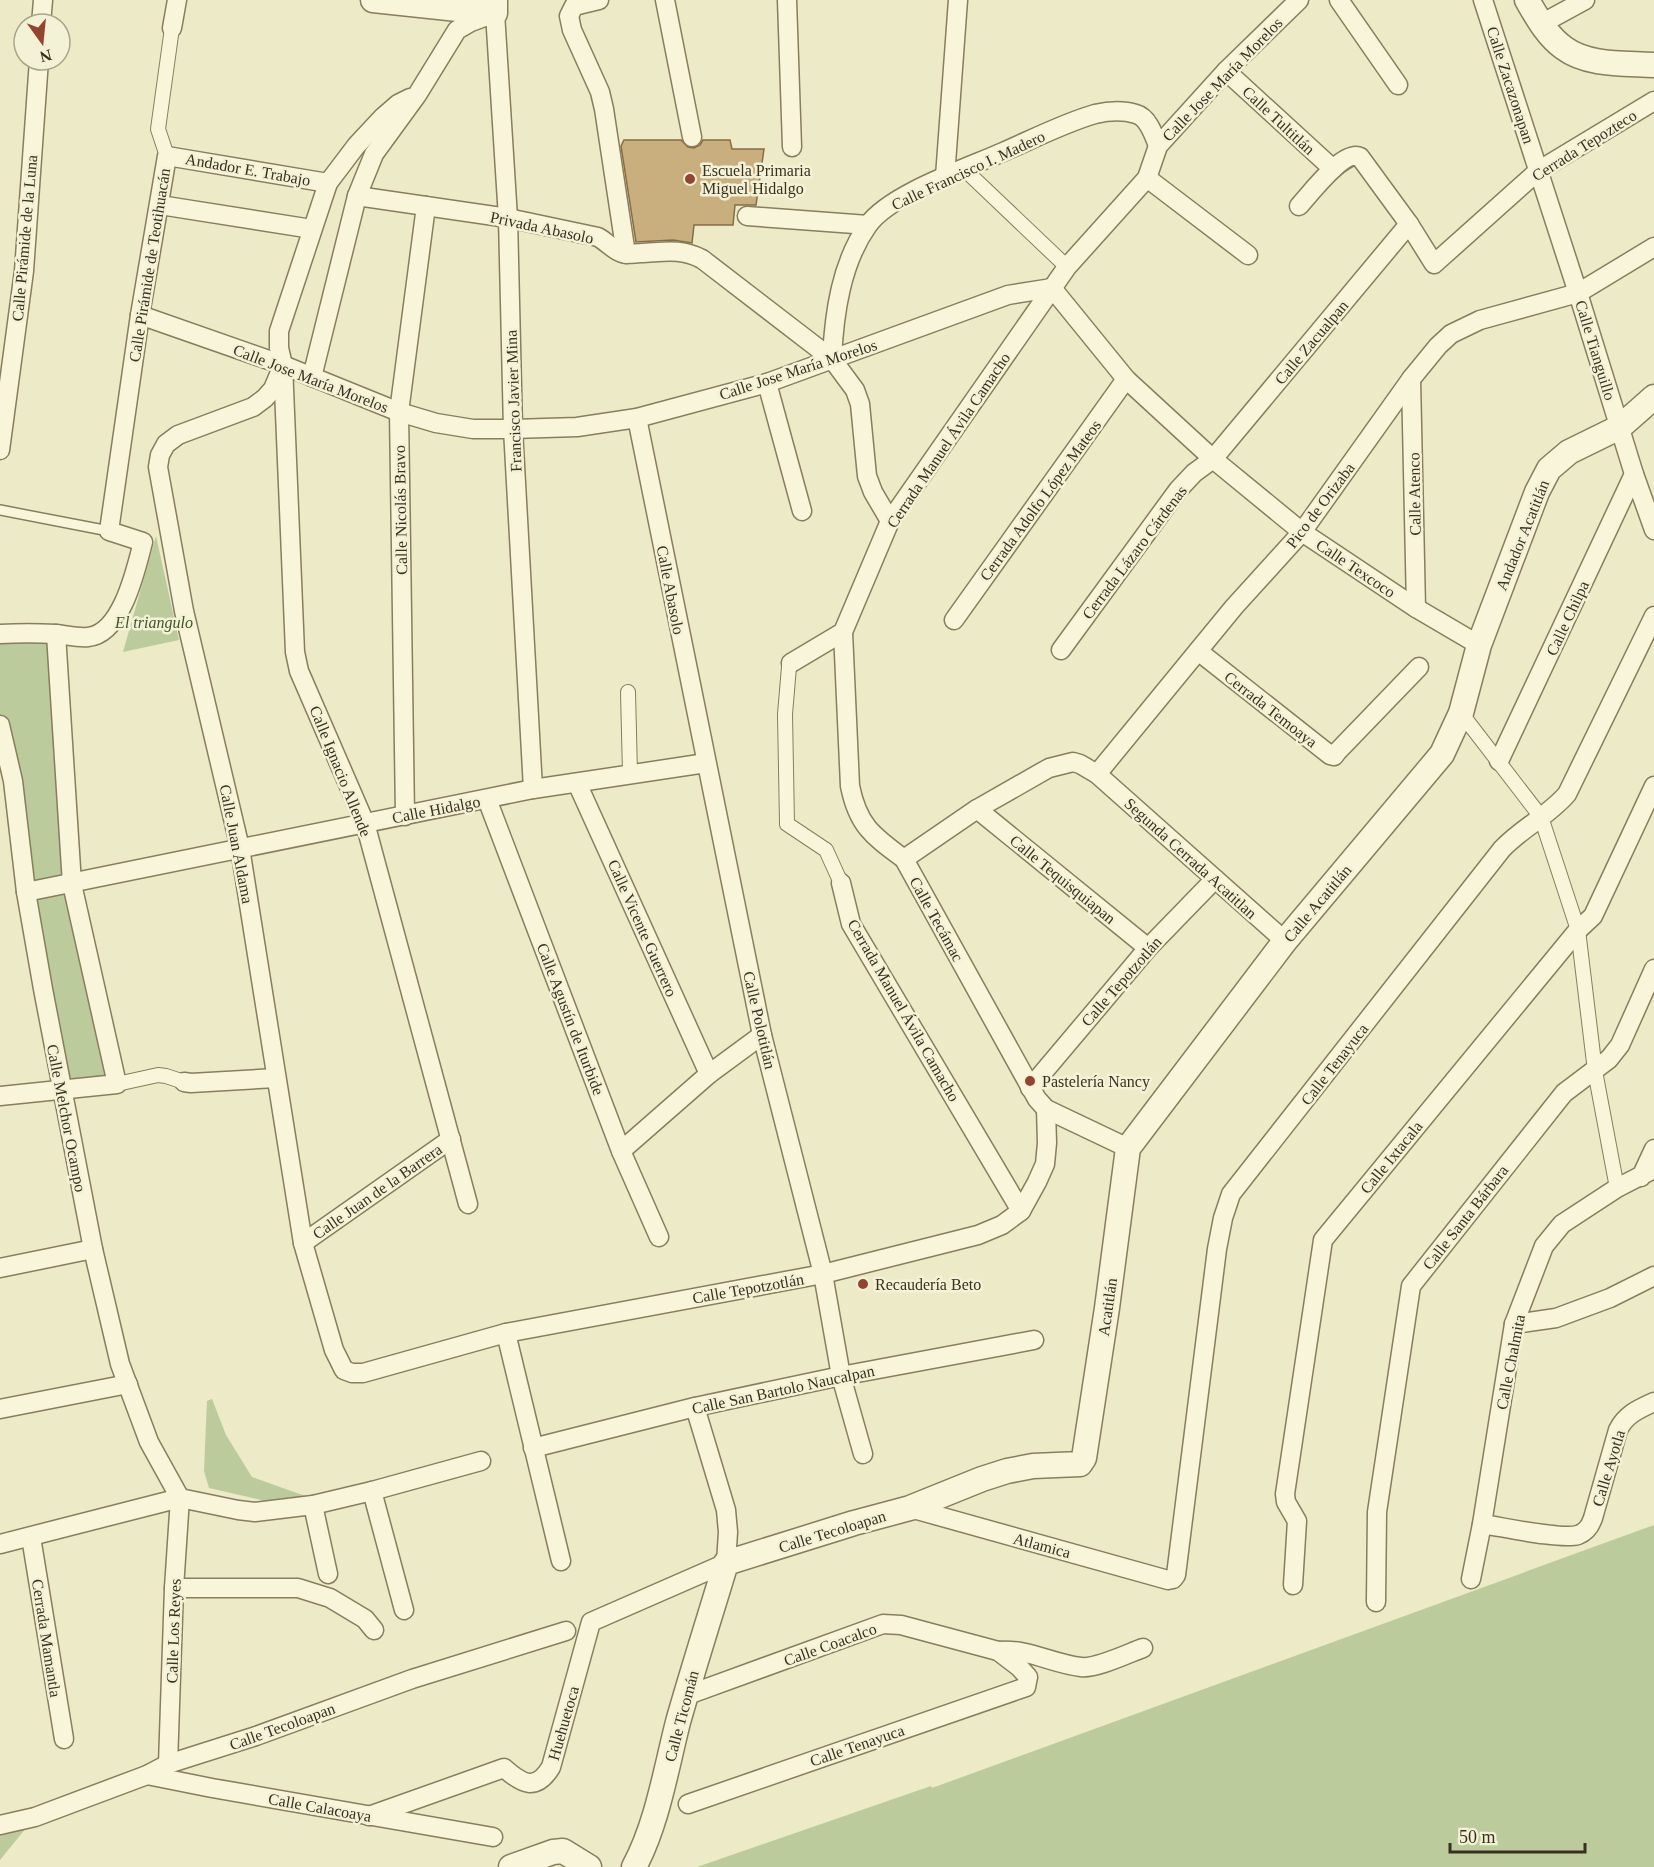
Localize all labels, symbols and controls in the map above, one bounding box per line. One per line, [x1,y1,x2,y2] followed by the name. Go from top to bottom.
[12,12,72,72] north arrow
[1159,14,1286,145] street label: Calle Jose María Morelos
[1483,24,1537,146] street label: Calle Zacazonapan
[38,46,54,66] text: N
[1239,83,1318,158] street label: Calle Tultitlán
[1529,106,1640,185] street label: Cerrada Tepozteco
[889,127,1048,213] street label: Calle Francisco I. Madero
[184,150,312,190] street label: Andador E. Trabajo
[9,154,40,322] street label: Calle Pirámide de la Luna
[702,162,811,198] place label: Escuela Primaria Miguel Hidalgo
[126,167,173,363] street label: Calle Pirámide de Teotihuacán
[683,172,697,186] marker: Escuela Primaria Miguel Hidalgo
[489,208,595,247] street label: Privada Abasolo
[1271,297,1352,388] street label: Calle Zacualpan
[1571,298,1619,402] street label: Calle Tianguillo
[503,330,524,472] street label: Francisco Javier Mina
[717,336,879,403] street label: Calle Jose María Morelos
[231,341,391,416] street label: Calle Jose María Morelos
[883,349,1013,531] street label: Cerrada Manuel Ávila Camacho
[976,417,1105,584] street label: Cerrada Adolfo López Mateos
[391,445,410,575] street label: Calle Nicolás Bravo
[1405,452,1424,536] street label: Calle Atenco
[1283,459,1358,551] street label: Pico de Orizaba
[1493,477,1552,593] street label: Andador Acatitlán
[1079,482,1190,622] street label: Cerrada Lázaro Cárdenas
[1313,536,1398,601] street label: Calle Texcoco
[654,544,687,636] street label: Calle Abasolo
[1543,578,1593,659] street label: Calle Chilpa
[114,614,193,632] park label: El triangulo
[1220,668,1320,752] street label: Cerrada Temoaya
[306,703,375,839] street label: Calle Ignacio Allende
[217,783,256,905] street label: Calle Juan Aldama
[391,793,482,827] street label: Calle Hidalgo
[1121,795,1260,923] street label: Segunda Cerrada Acatitlan
[1006,832,1119,928] street label: Calle Tequisquiapan
[605,857,680,999] street label: Calle Vicente Guerrero
[1280,861,1355,945] street label: Calle Acatitlán
[906,874,967,965] street label: Calle Tecámac
[844,916,964,1104] street label: Cerrada Manuel Ávila Camacho
[1078,933,1166,1030] street label: Calle Tepotzotlán
[533,941,607,1098] street label: Calle Agustín de Iturbide
[740,969,779,1071] street label: Calle Polotitlán
[1297,1020,1372,1109] street label: Calle Tenayuca
[43,1043,89,1194] street label: Calle Melchor Ocampo
[1042,1073,1150,1091] place label: Pastelería Nancy
[1023,1074,1037,1088] marker: Pastelería Nancy
[1357,1118,1426,1197] street label: Calle Ixtacala
[309,1140,445,1242] street label: Calle Juan de la Barrera
[1419,1162,1511,1273] street label: Calle Santa Bárbara
[691,1270,805,1308] street label: Calle Tepotzotlán
[875,1276,981,1293] place label: Recaudería Beto
[856,1277,870,1291] marker: Recaudería Beto
[1095,1277,1120,1337] street label: Acatitlán
[1493,1313,1528,1411] street label: Calle Chalmita
[690,1362,876,1418] street label: Calle San Bartolo Naucalpan
[1589,1428,1629,1509] street label: Calle Ayotla
[777,1507,888,1557] street label: Calle Tecoloapan
[1011,1530,1072,1561] street label: Atlamica
[29,1578,64,1698] street label: Cerrada Mamantla
[163,1578,185,1684] street label: Calle Los Reyes
[782,1620,879,1669] street label: Calle Coacalco
[661,1669,702,1764] street label: Calle Ticomán
[545,1684,582,1762] street label: Huehuetoca
[227,1700,338,1754] street label: Calle Tecoloapan
[808,1721,907,1770] street label: Calle Tenayuca
[267,1790,373,1826] street label: Calle Calacoaya
[1450,1816,1585,1854] scale bar
[1459,1827,1496,1847] text: 50 m

